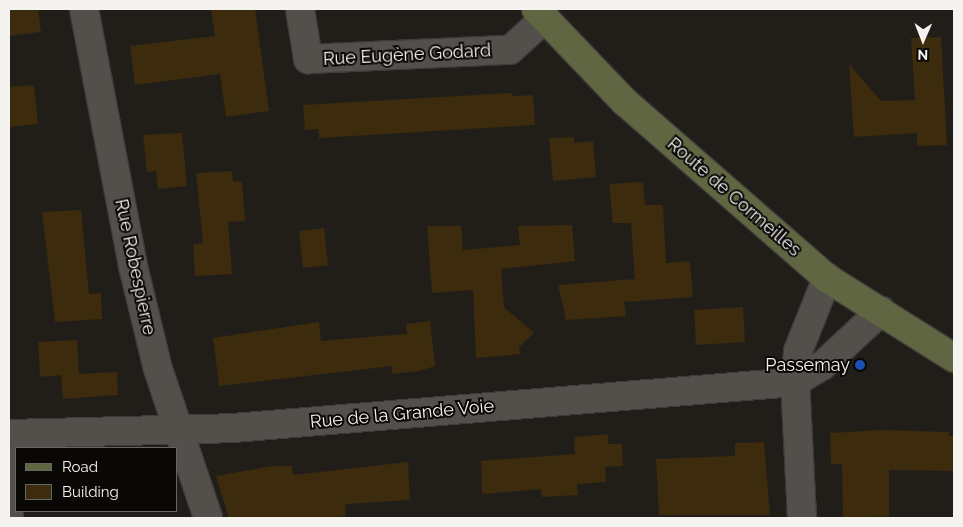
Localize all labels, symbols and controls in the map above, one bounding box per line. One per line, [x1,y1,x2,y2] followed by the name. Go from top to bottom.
[898,15,948,65] north arrow
[322,40,492,70] street label: Rue Eugène Godard
[917,47,928,63] text: N
[663,133,805,261] street label: Route de Cormeilles
[110,197,160,337] street label: Rue Robespierre
[765,354,850,376] place label: Passemay
[854,359,866,371] marker: Passemay
[309,395,495,433] street label: Rue de la Grande Voie
[15,447,178,512] legend
[62,458,98,476] text: Road
[62,483,119,501] text: Building

